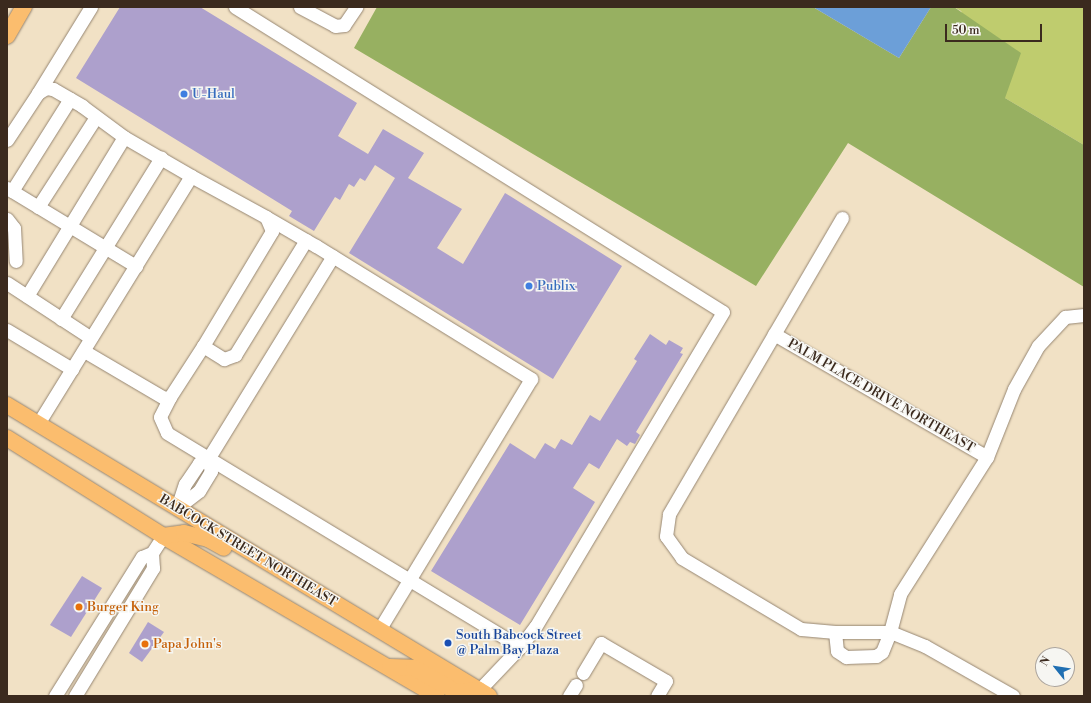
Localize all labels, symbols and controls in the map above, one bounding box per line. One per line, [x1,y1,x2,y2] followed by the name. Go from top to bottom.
[947,16,1044,42] scale bar
[952,23,980,38] text: 50 m
[192,86,235,102] place label: U-Haul
[179,89,189,99] marker: U-Haul
[537,278,576,294] place label: Publix
[524,281,534,291] marker: Publix
[785,336,977,456] street label: PALM PLACE DRIVE NORTHEAST
[156,492,340,610] street label: BABCOCK STREET NORTHEAST
[87,599,159,615] place label: Burger King
[74,602,84,612] marker: Burger King
[456,628,582,659] place label: South Babcock Street @ Palm Bay Plaza
[153,636,222,652] place label: Papa John's
[443,638,453,648] marker: South Babcock Street @ Palm Bay Plaza
[140,639,150,649] marker: Papa John's
[1035,647,1075,687] north arrow
[1037,654,1054,669] text: N

